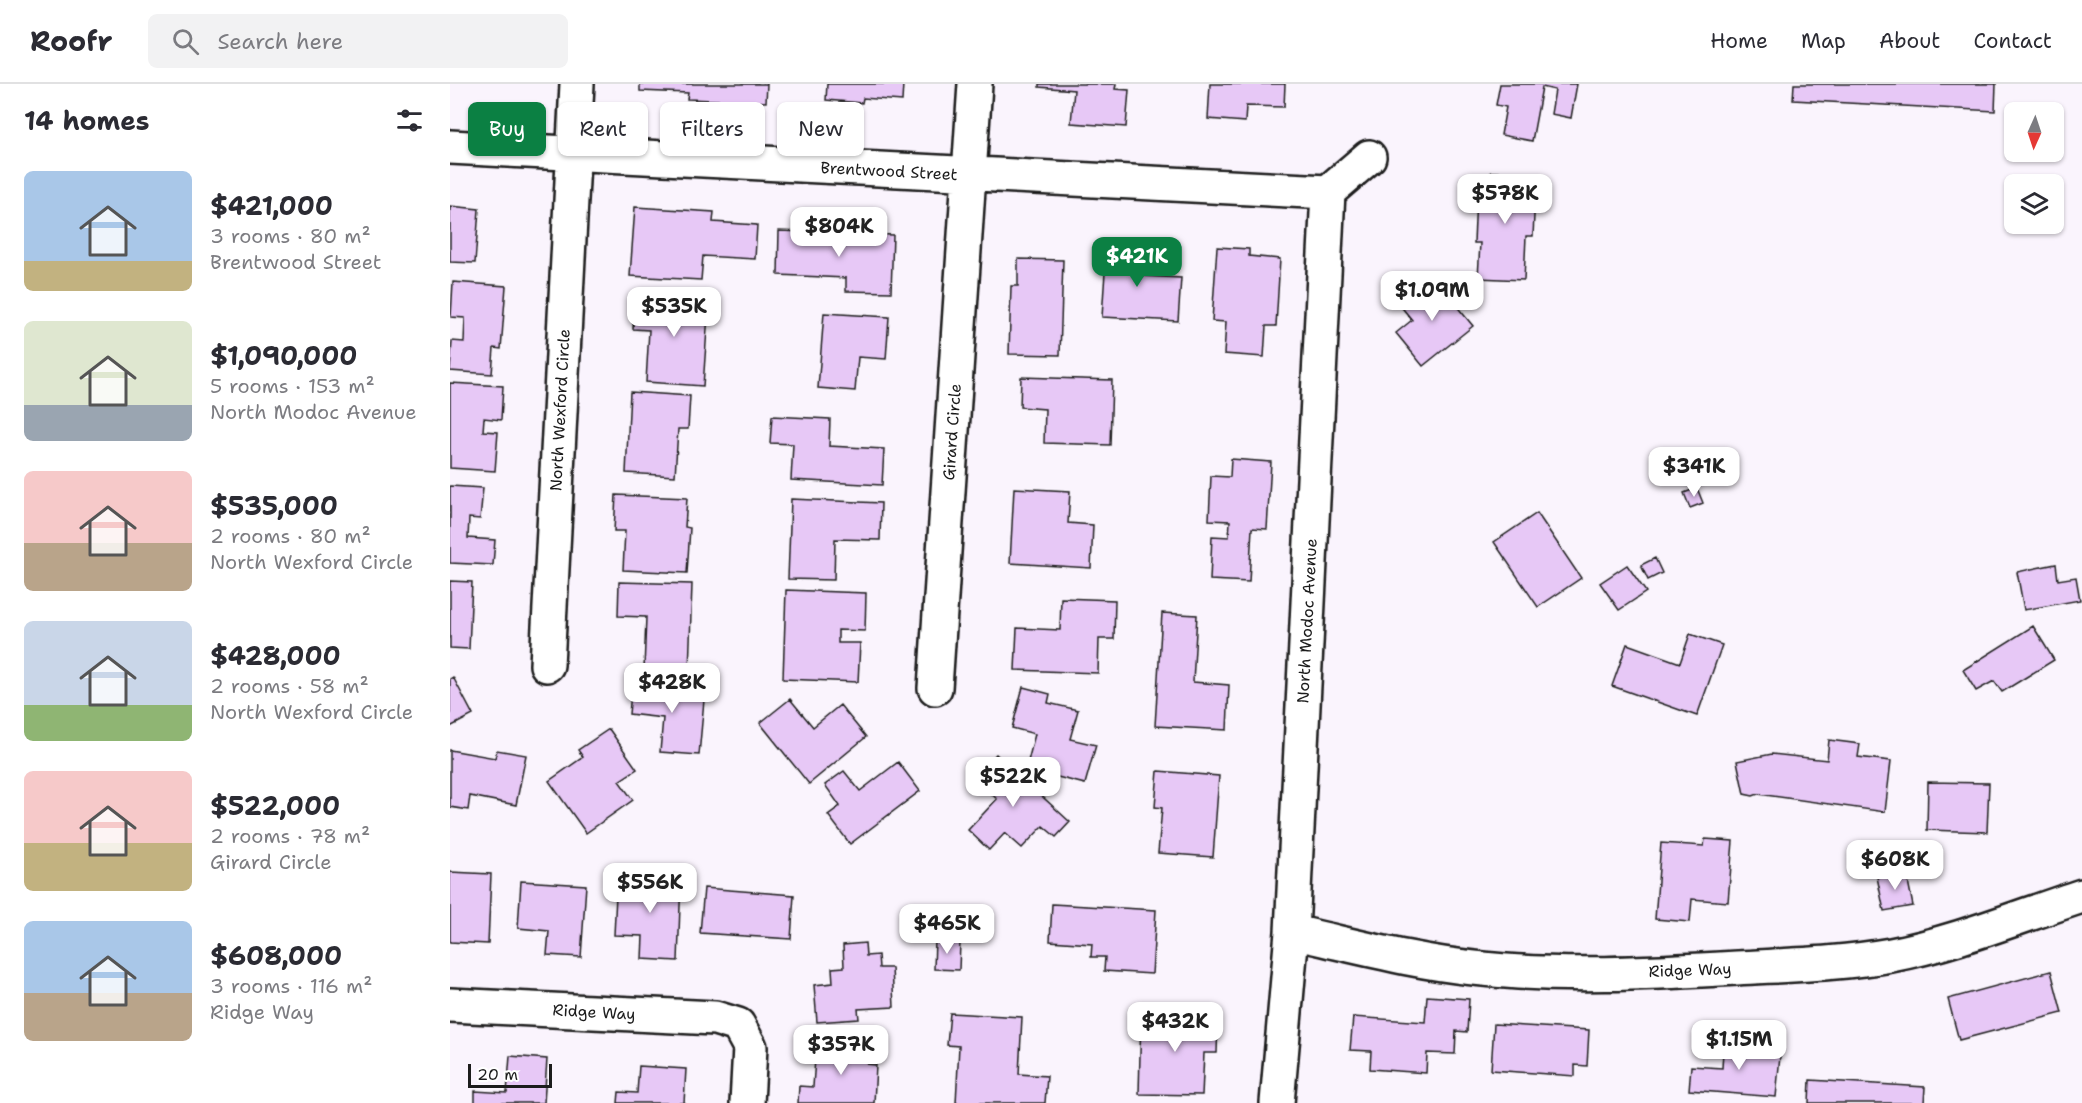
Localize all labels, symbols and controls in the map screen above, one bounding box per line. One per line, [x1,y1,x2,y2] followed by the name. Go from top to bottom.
[148,14,568,68] search box
[30,22,112,60] text: Roofr
[169,25,202,58] icon: search
[217,27,343,56] text: Search here
[1710,27,1768,55] text: Home
[1801,27,1846,55] text: Map
[1879,27,1940,55] text: About
[1973,27,2052,55] text: Contact
[468,102,546,156] chip: Buy
[558,102,648,156] chip: Rent
[660,102,765,156] chip: Filters
[777,102,864,156] chip: New
[2004,102,2064,162] north arrow
[2004,102,2064,234] map controls
[24,103,150,138] text: 14 homes
[393,104,426,137] icon: filters
[820,157,958,185] street label: Brentwood Street
[1463,174,1547,225] pin: $578K
[2004,174,2064,234] button: layers
[1471,180,1539,206] text: $578K
[210,188,333,223] text: $421,000
[72,195,144,267] icon: home
[797,207,881,258] pin: $804K
[804,213,874,239] text: $804K
[210,223,371,249] text: 3 rooms · 80 m²
[1095,237,1179,288] pin: $421K
[1106,243,1168,269] text: $421K
[210,249,382,275] text: Brentwood Street
[1383,271,1481,322] pin: $1.09M
[1395,277,1469,303] text: $1.09M
[632,287,716,338] pin: $535K
[641,293,707,319] text: $535K
[545,328,575,492] street label: North Wexford Circle
[210,338,358,373] text: $1,090,000
[72,345,144,417] icon: home
[210,373,375,399] text: 5 rooms · 153 m²
[938,383,966,481] street label: Girard Circle
[210,399,417,425] text: North Modoc Avenue
[1652,447,1736,498] pin: $341K
[1663,453,1725,479] text: $341K
[210,488,338,523] text: $535,000
[72,495,144,567] icon: home
[210,523,371,549] text: 2 rooms · 80 m²
[1292,538,1322,704] street label: North Modoc Avenue
[210,549,413,575] text: North Wexford Circle
[210,638,341,673] text: $428,000
[72,645,144,717] icon: home
[630,663,714,714] pin: $428K
[638,669,706,695] text: $428K
[210,673,369,699] text: 2 rooms · 58 m²
[210,699,413,725] text: North Wexford Circle
[971,757,1055,808] pin: $522K
[979,763,1047,789] text: $522K
[210,788,340,823] text: $522,000
[72,795,144,867] icon: home
[210,823,370,849] text: 2 rooms · 78 m²
[1853,840,1937,891] pin: $608K
[1860,846,1930,872] text: $608K
[210,849,332,875] text: Girard Circle
[608,863,692,914] pin: $556K
[617,869,683,895] text: $556K
[905,904,989,955] pin: $465K
[913,910,981,936] text: $465K
[210,938,342,973] text: $608,000
[72,945,144,1017] icon: home
[1648,958,1732,982] street label: Ridge Way
[210,973,372,999] text: 3 rooms · 116 m²
[210,999,314,1025] text: Ridge Way
[552,999,636,1025] street label: Ridge Way
[1133,1002,1217,1053] pin: $432K
[1141,1008,1209,1034] text: $432K
[1690,1020,1788,1071] pin: $1.15M
[799,1025,883,1076] pin: $357K
[1705,1026,1773,1052] text: $1.15M
[807,1031,875,1057] text: $357K
[468,1061,552,1088] scale bar
[477,1064,518,1085] text: 20 m

